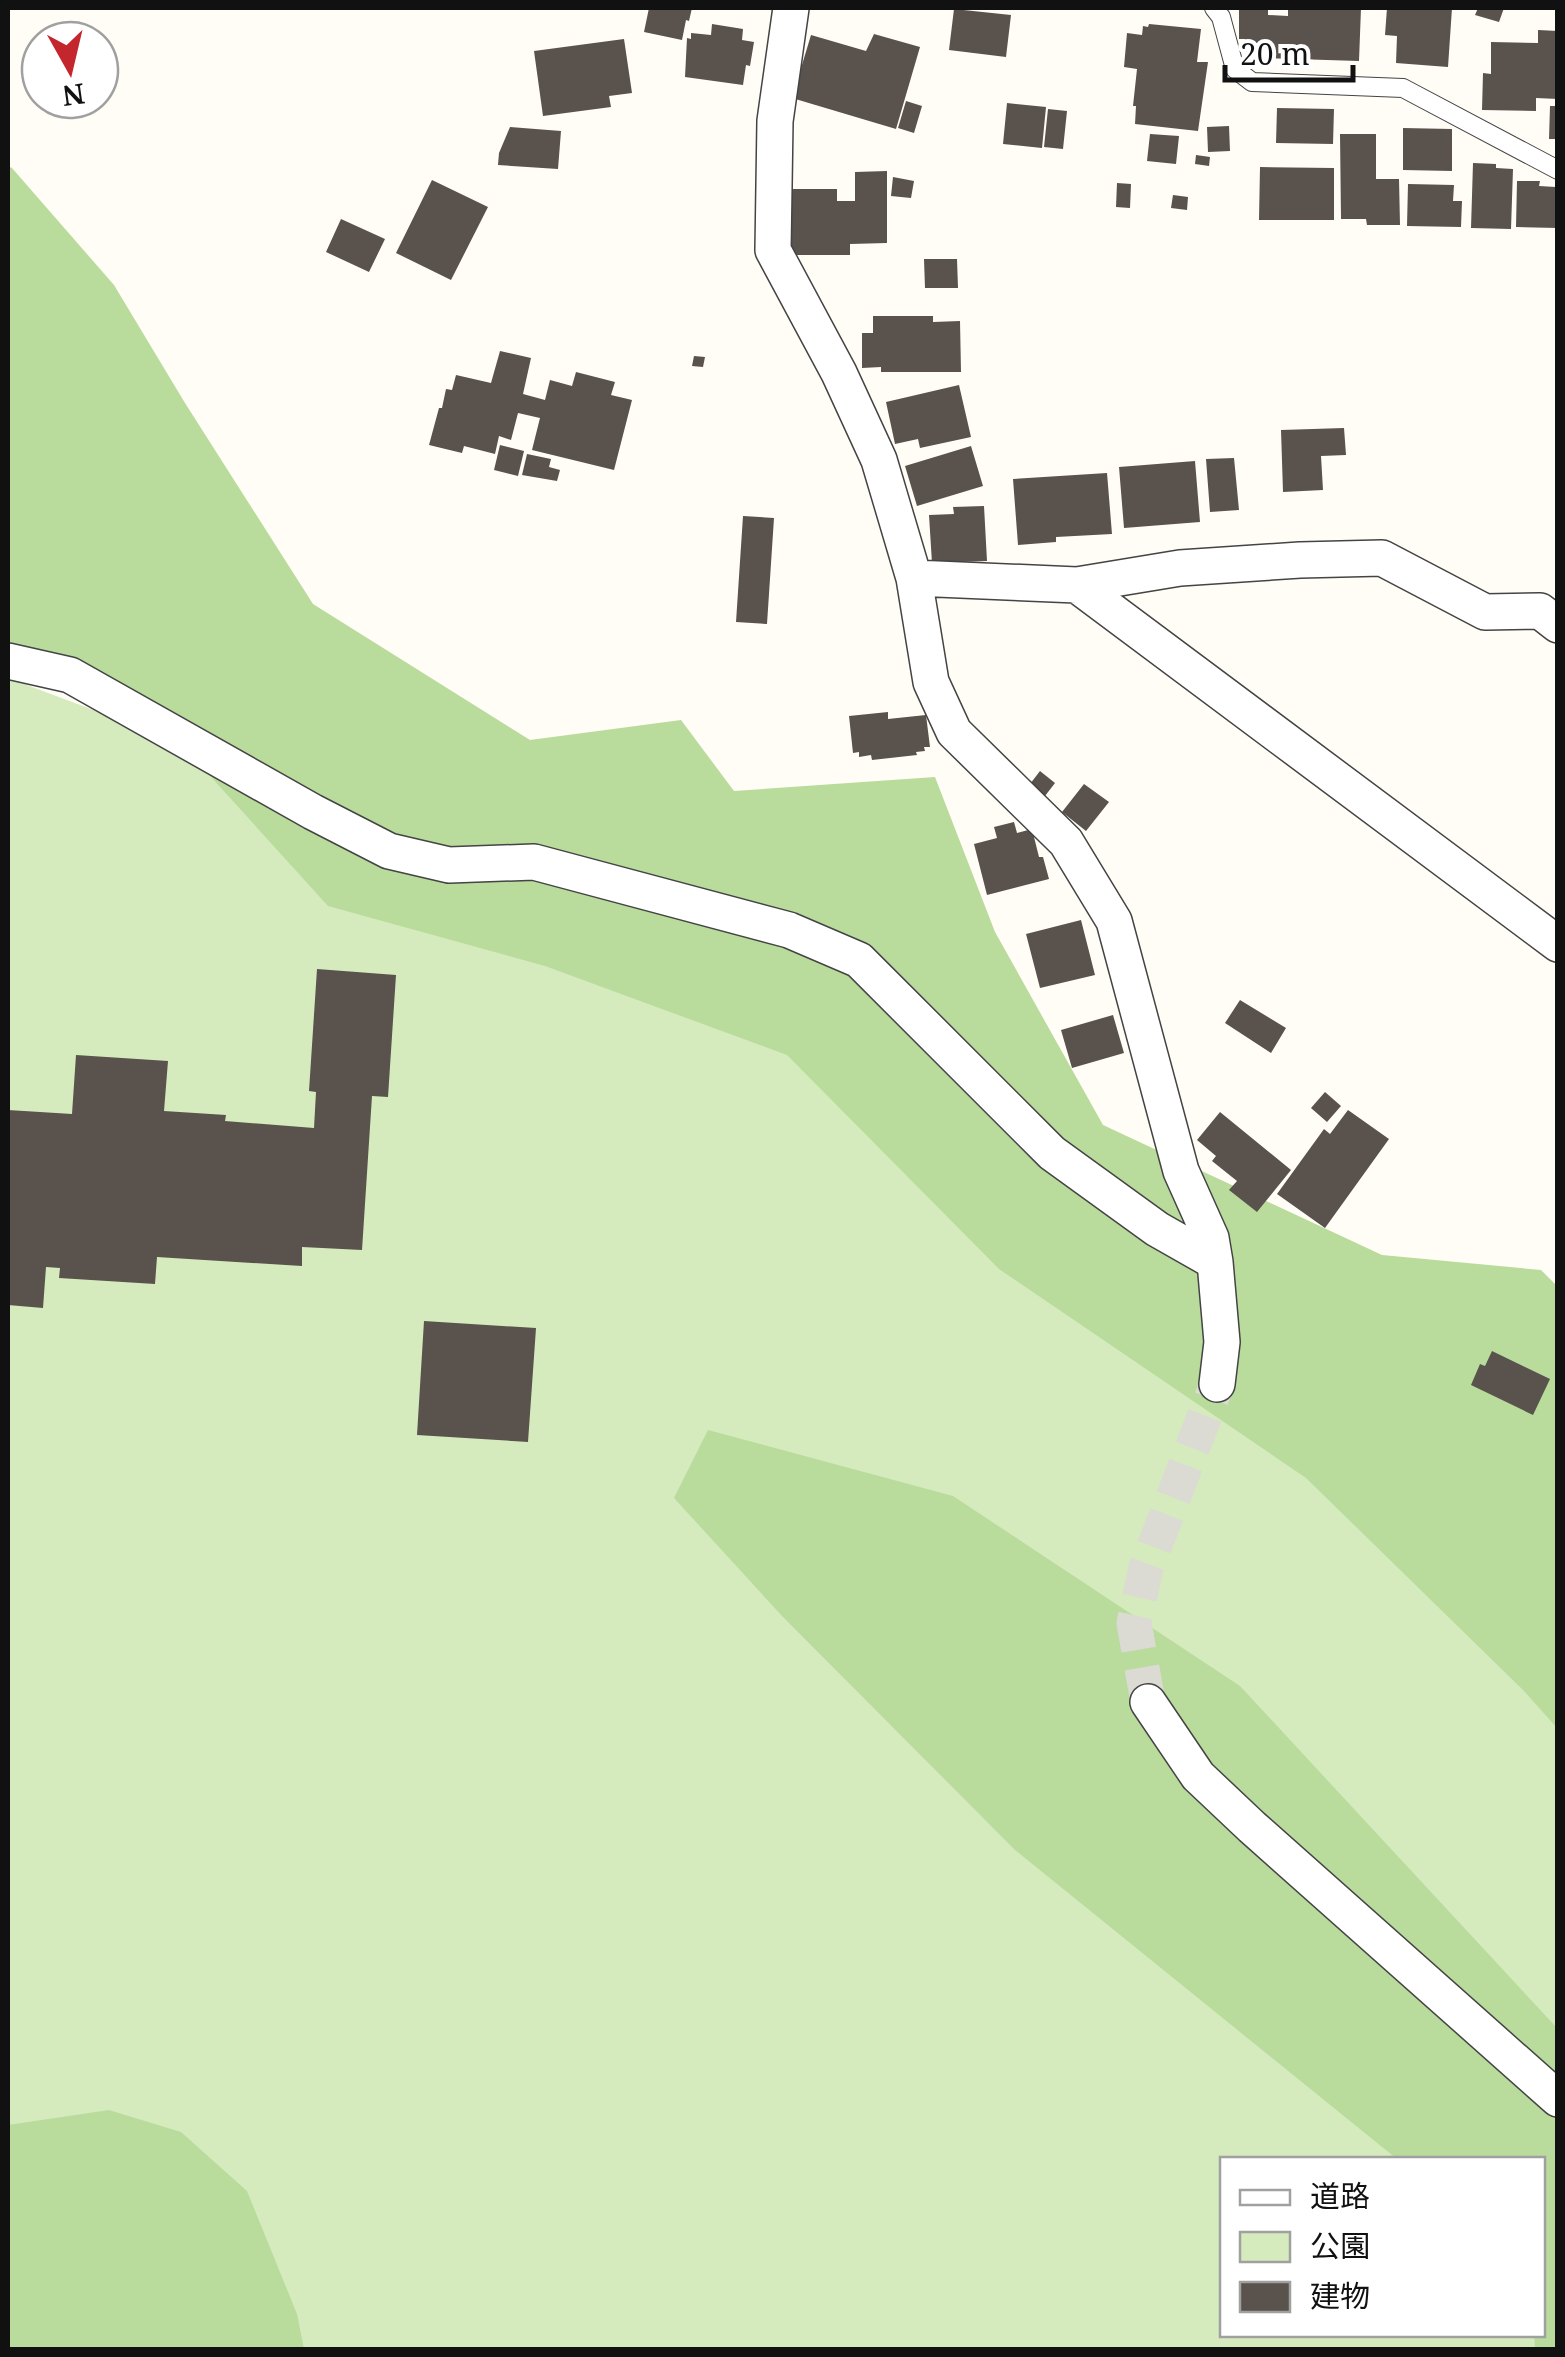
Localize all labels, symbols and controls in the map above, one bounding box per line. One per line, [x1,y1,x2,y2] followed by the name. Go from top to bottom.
[20,20,120,120] north arrow
[1225,20,1352,82] scale bar
[1240,33,1310,74] text: 20 m
[60,75,87,116] text: N
[1220,2157,1545,2337] legend
[1310,2175,1370,2216] text: 道路
[1310,2225,1370,2266] text: 公園
[1310,2275,1370,2316] text: 建物

